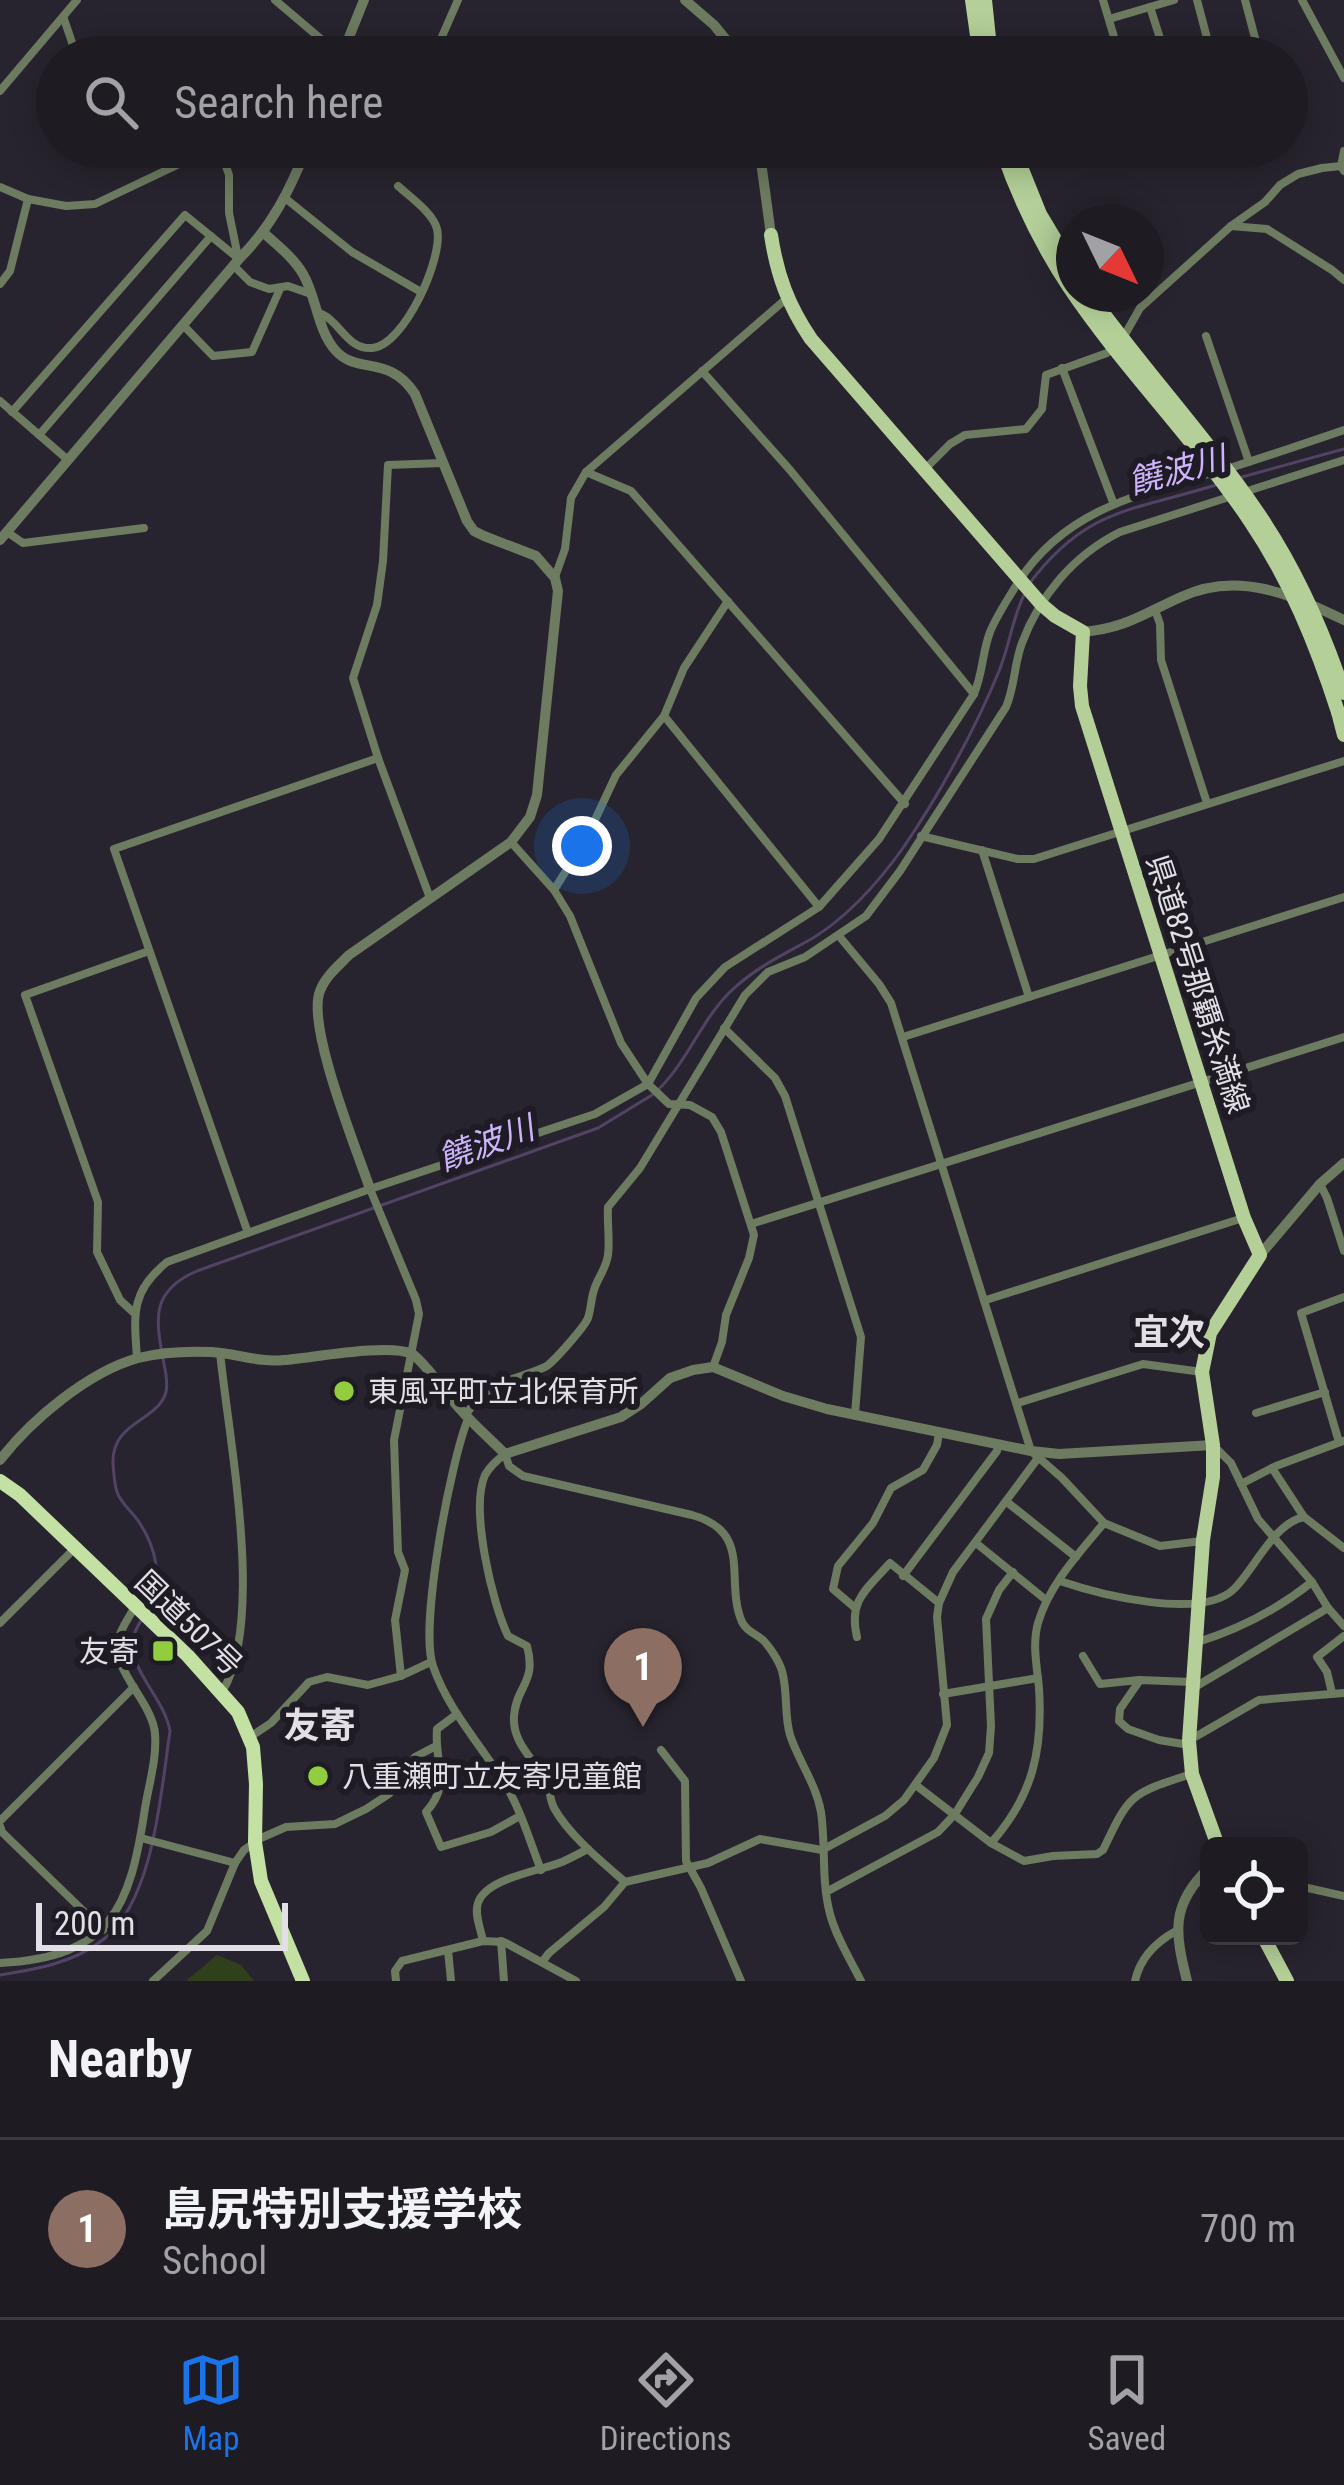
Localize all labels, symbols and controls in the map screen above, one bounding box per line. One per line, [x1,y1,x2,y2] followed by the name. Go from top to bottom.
[36,36,1308,168] search box
[78,69,144,135] icon: search
[174,76,383,129] text: Search here
[1056,204,1164,312] north arrow
[1124,438,1233,502] water label: 饒波川
[552,816,612,876] your location
[1140,850,1256,1118] street label: 県道82号那覇糸満線
[433,1107,542,1178] water label: 饒波川
[1133,1312,1205,1354] district label: 宜次
[368,1374,638,1409] place label: 東風平町立北保育所
[331,1378,357,1404] marker: 東風平町立北保育所
[128,1564,250,1682] street label: 国道507号
[604,1628,682,1727] pin: 1
[79,1634,139,1669] place label: 友寄
[150,1638,176,1664] marker: 友寄
[284,1705,356,1747] district label: 友寄
[342,1759,642,1794] place label: 八重瀬町立友寄児童館
[305,1763,331,1789] marker: 八重瀬町立友寄児童館
[1200,1837,1308,1945] map controls
[1200,1837,1308,1945] button: locate
[36,1897,288,1950] scale bar
[54,1904,135,1943] text: 200 m
[48,2030,192,2089] text: Nearby
[162,2183,522,2236] text: 島尻特別支援学校
[77,2206,97,2252] text: 1
[1200,2206,1296,2252] text: 700 m
[162,2238,267,2284] text: School
[178,2347,244,2458] tab: Map
[600,2347,732,2458] tab: Directions
[1088,2347,1166,2458] tab: Saved

